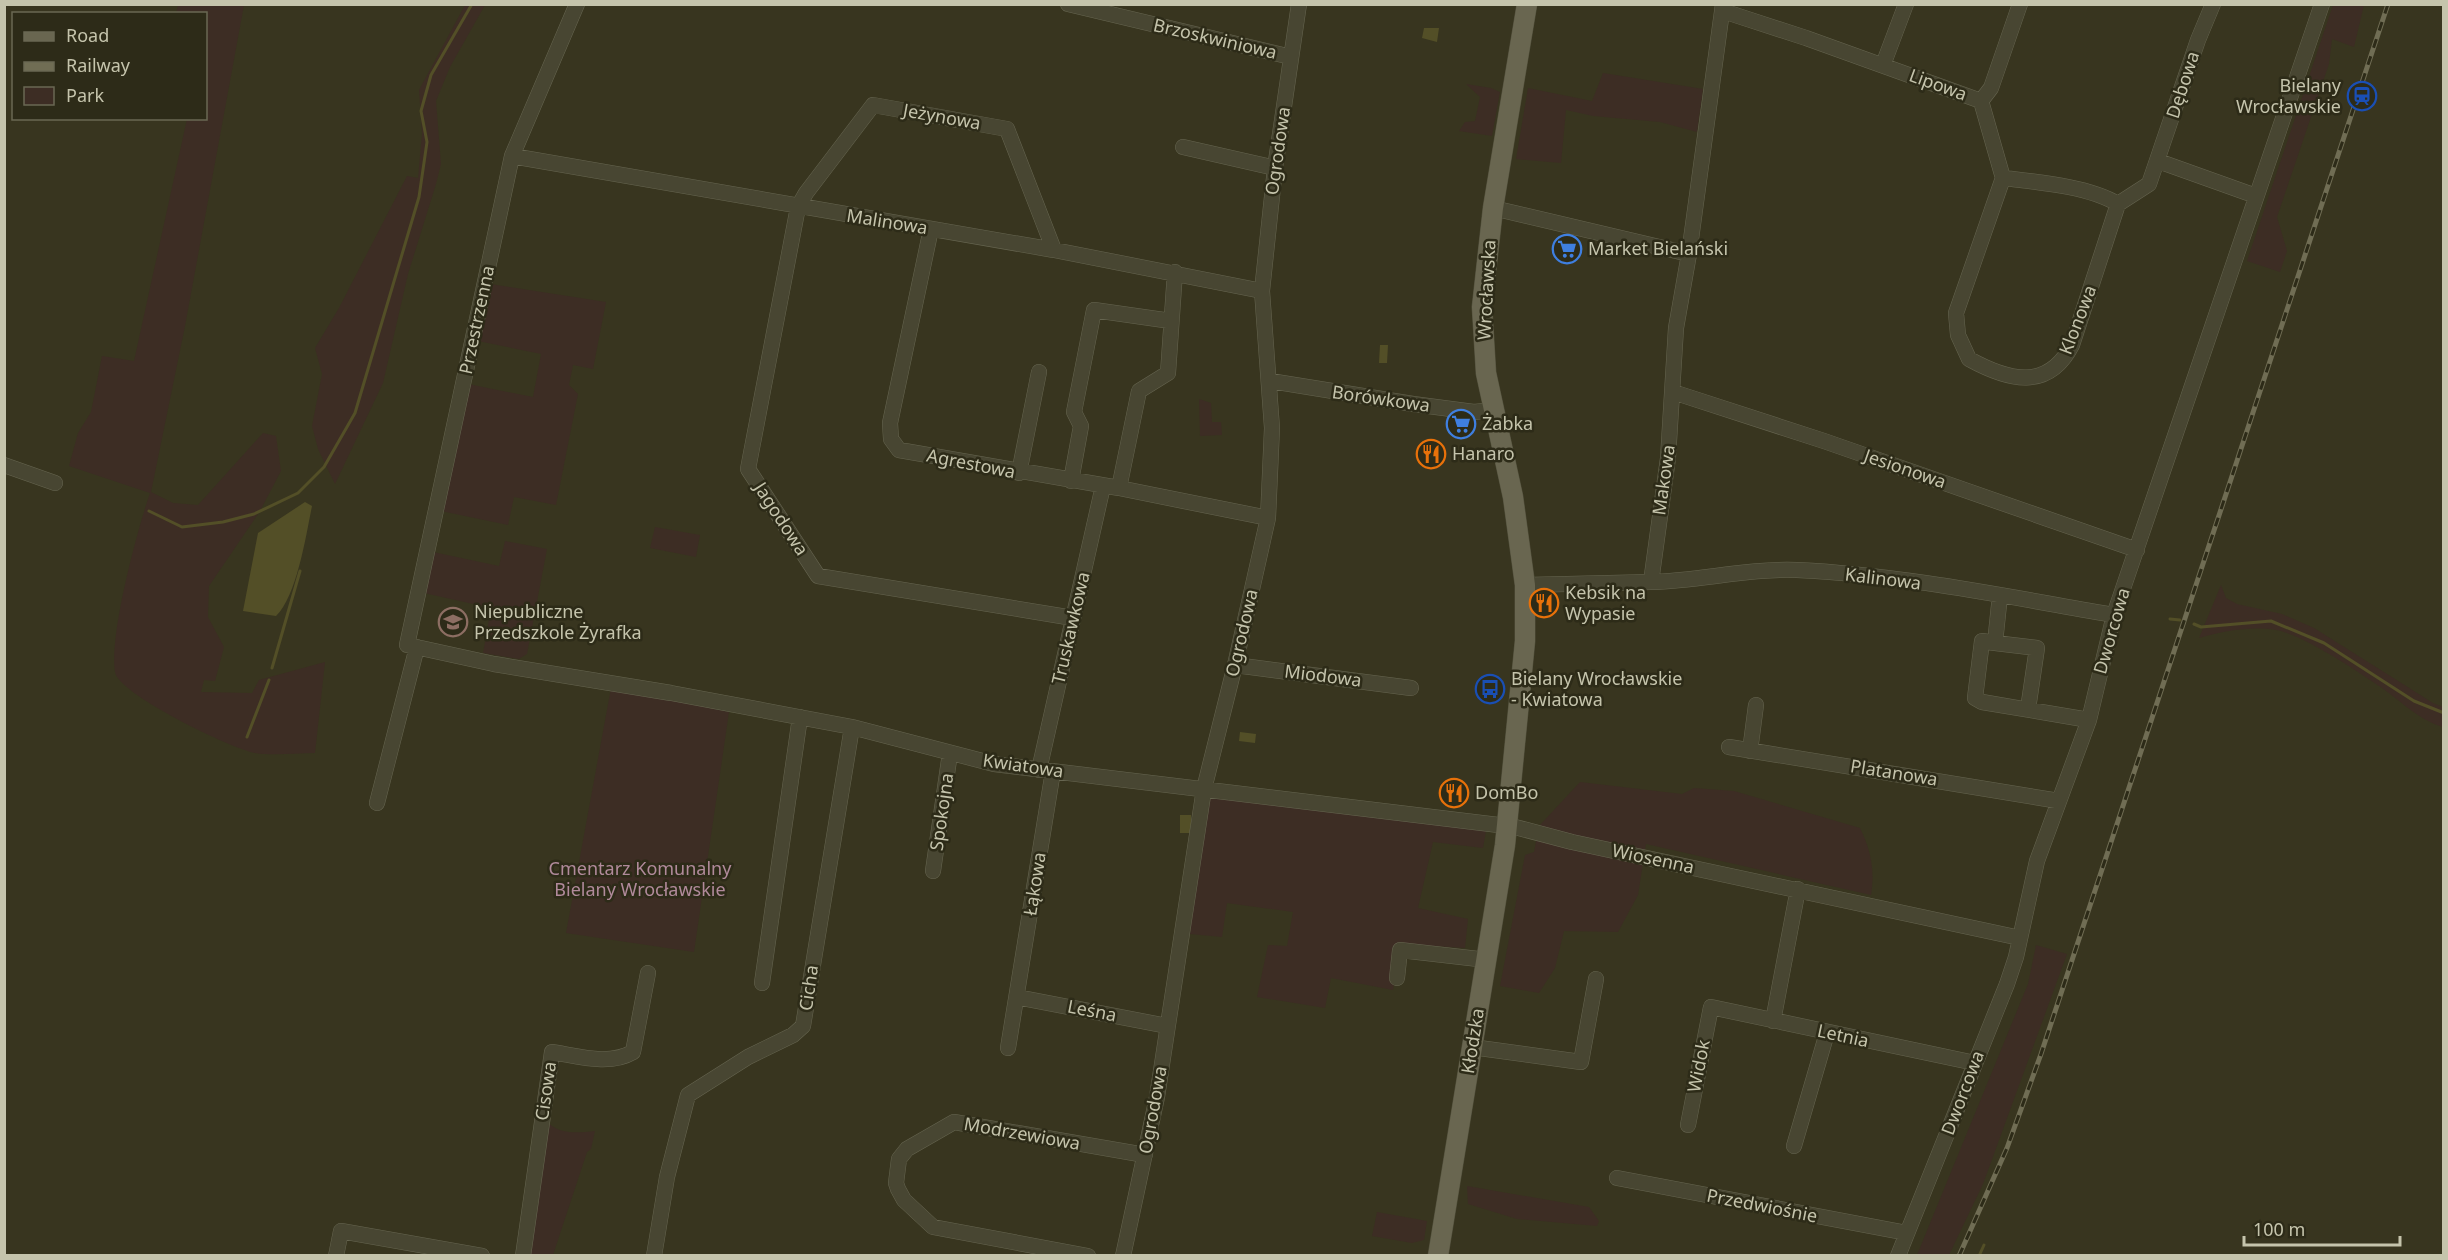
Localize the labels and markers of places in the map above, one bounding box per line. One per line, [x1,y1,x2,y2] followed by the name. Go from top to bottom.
[2236,73,2342,118] place label: Bielany Wrocławskie
[2346,80,2378,112] station icon: Bielany Wrocławskie
[1551,233,1583,265] supermarket icon: Market Bielański
[1588,236,1728,260] place label: Market Bielański
[1445,408,1477,440] supermarket icon: Żabka
[1482,411,1533,435] place label: Żabka
[1415,438,1447,470] restaurant icon: Hanaro
[1452,441,1515,465] place label: Hanaro
[1565,580,1646,625] place label: Kebsik na Wypasie
[1528,587,1560,619] restaurant icon: Kebsik na Wypasie
[474,599,642,644] place label: Niepubliczne Przedszkole Żyrafka
[437,606,469,638] school or university icon: Niepubliczne Przedszkole Żyrafka
[1511,666,1682,711] place label: Bielany Wrocławskie - Kwiatowa
[1474,673,1506,705] bus stop icon: Bielany Wrocławskie - Kwiatowa
[1438,777,1470,809] restaurant icon: DomBo
[1475,780,1538,804] place label: DomBo

